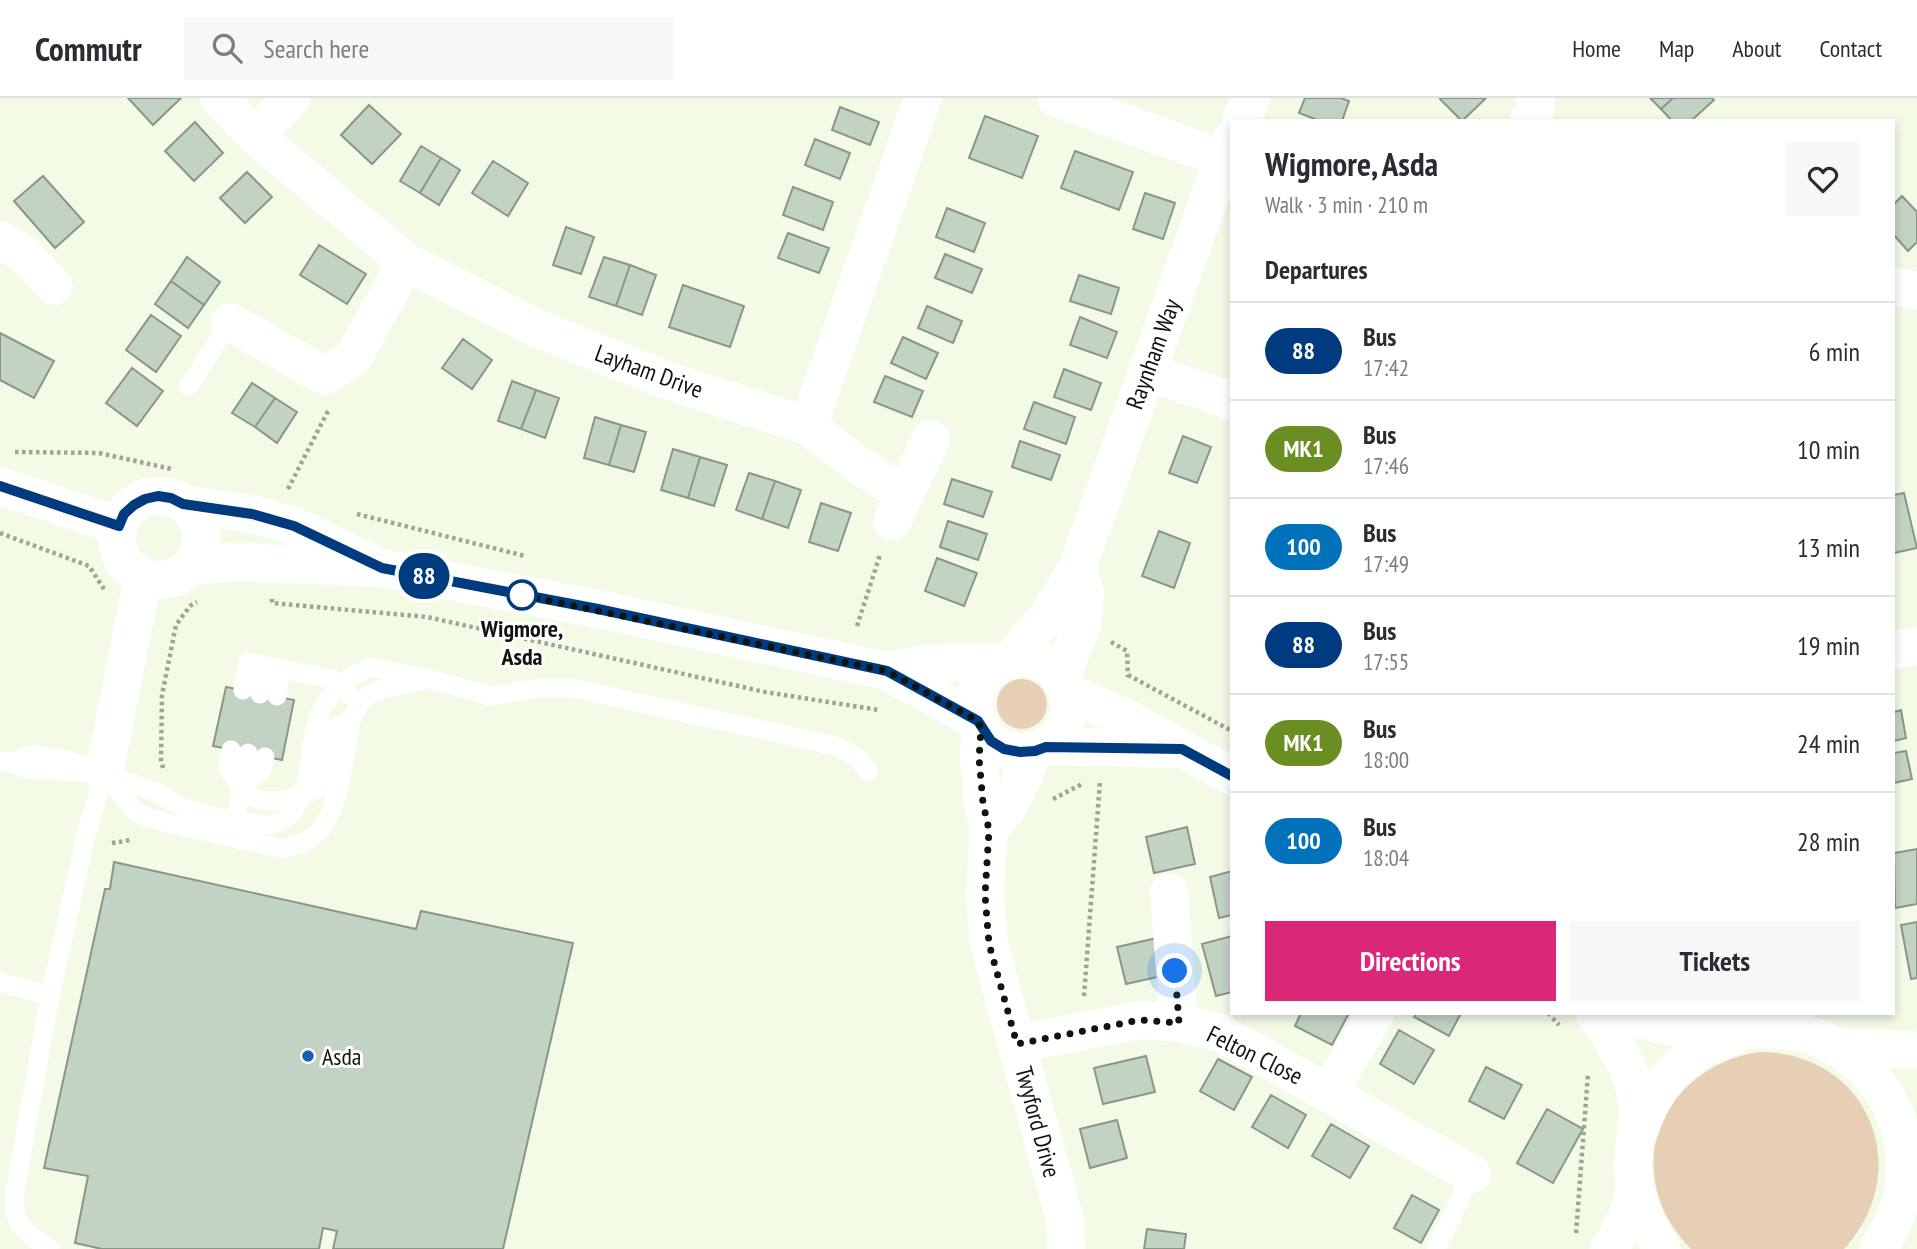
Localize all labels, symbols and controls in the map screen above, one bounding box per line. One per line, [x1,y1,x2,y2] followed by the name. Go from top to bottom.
[184,17,674,80] search box
[35,27,142,70] text: Commutr
[208,29,246,67] icon: search
[264,32,369,65] text: Search here
[1572,33,1621,64] text: Home
[1659,33,1694,64] text: Map
[1732,33,1781,64] text: About
[1819,33,1882,64] text: Contact
[1265,142,1438,185] text: Wigmore, Asda
[1786,142,1860,216] button: heart
[1265,190,1428,219] text: Walk · 3 min · 210 m
[1265,253,1368,286] text: Departures
[1119,295,1187,413] street label: Raynham Way
[1363,320,1396,353] text: Bus
[1292,335,1315,366] text: 88
[1809,335,1860,368] text: 6 min
[591,337,707,405] street label: Layham Drive
[1363,353,1409,382] text: 17:42
[1363,418,1396,451] text: Bus
[1284,433,1323,464] text: MK1
[1797,433,1860,466] text: 10 min
[1363,451,1409,480] text: 17:46
[1363,516,1396,549] text: Bus
[1286,531,1321,562] text: 100
[1797,531,1860,564] text: 13 min
[1363,549,1409,578] text: 17:49
[392,553,456,599] line badge: 88
[413,560,435,591] text: 88
[507,580,537,610] marker: Wigmore, Asda
[480,613,563,672] place label: Wigmore, Asda
[1363,614,1396,647] text: Bus
[1292,629,1315,660] text: 88
[1797,629,1860,662] text: 19 min
[1363,647,1409,676] text: 17:55
[1363,712,1396,745] text: Bus
[1284,727,1323,758] text: MK1
[1797,727,1860,760] text: 24 min
[1363,745,1409,774] text: 18:00
[1363,810,1396,843] text: Bus
[1286,825,1321,856] text: 100
[1797,825,1860,858] text: 28 min
[1363,843,1409,872] text: 18:04
[1265,921,1556,1001] button: Directions
[1570,921,1860,1001] button: Tickets
[1157,953,1192,988] your location
[1202,1019,1308,1091] street label: Felton Close
[322,1041,361,1072] place label: Asda
[300,1048,316,1064] marker: Asda
[1008,1063,1068,1181] street label: Twyford Drive

